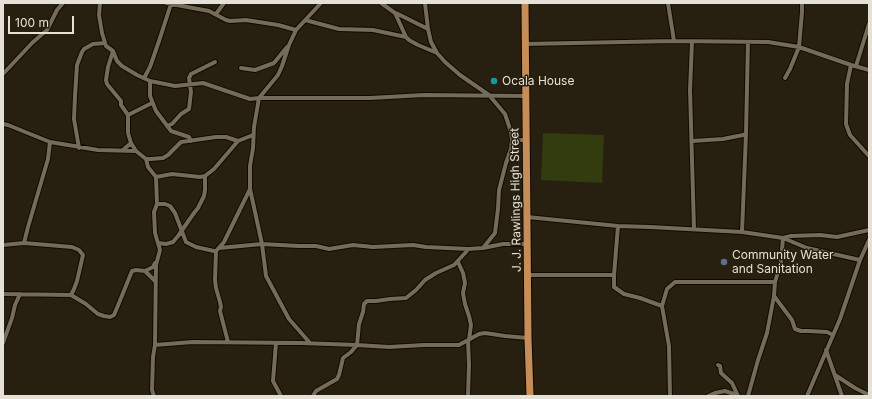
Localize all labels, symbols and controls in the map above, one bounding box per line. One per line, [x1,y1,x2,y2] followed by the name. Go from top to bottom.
[10,8,76,34] scale bar
[15,15,49,30] text: 100 m
[502,74,574,88] place label: Ocala House
[489,76,499,86] marker: Ocala House
[508,128,524,272] street label: J. J. Rawlings High Street
[732,248,834,276] place label: Community Water and Sanitation
[719,257,729,267] marker: Community Water and Sanitation

